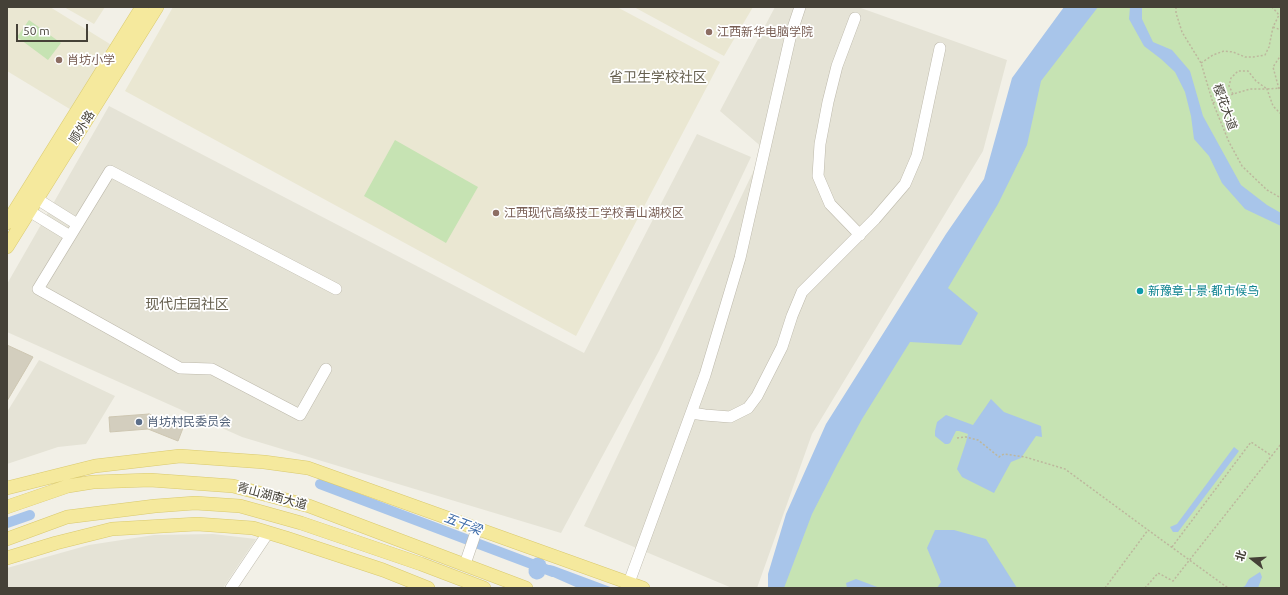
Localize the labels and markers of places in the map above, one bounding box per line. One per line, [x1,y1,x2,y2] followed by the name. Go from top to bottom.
[717,25,813,39] place label: 江西新华电脑学院
[704,27,714,37] marker: 江西新华电脑学院
[67,53,115,67] place label: 肖坊小学
[54,55,64,65] marker: 肖坊小学
[504,206,684,220] place label: 江西现代高级技工学校青山湖校区
[491,208,501,218] marker: 江西现代高级技工学校青山湖校区
[1148,284,1259,298] place label: 新豫章十景·都市候鸟
[1135,286,1145,296] marker: 新豫章十景·都市候鸟
[147,415,231,429] place label: 肖坊村民委员会
[134,417,144,427] marker: 肖坊村民委员会

